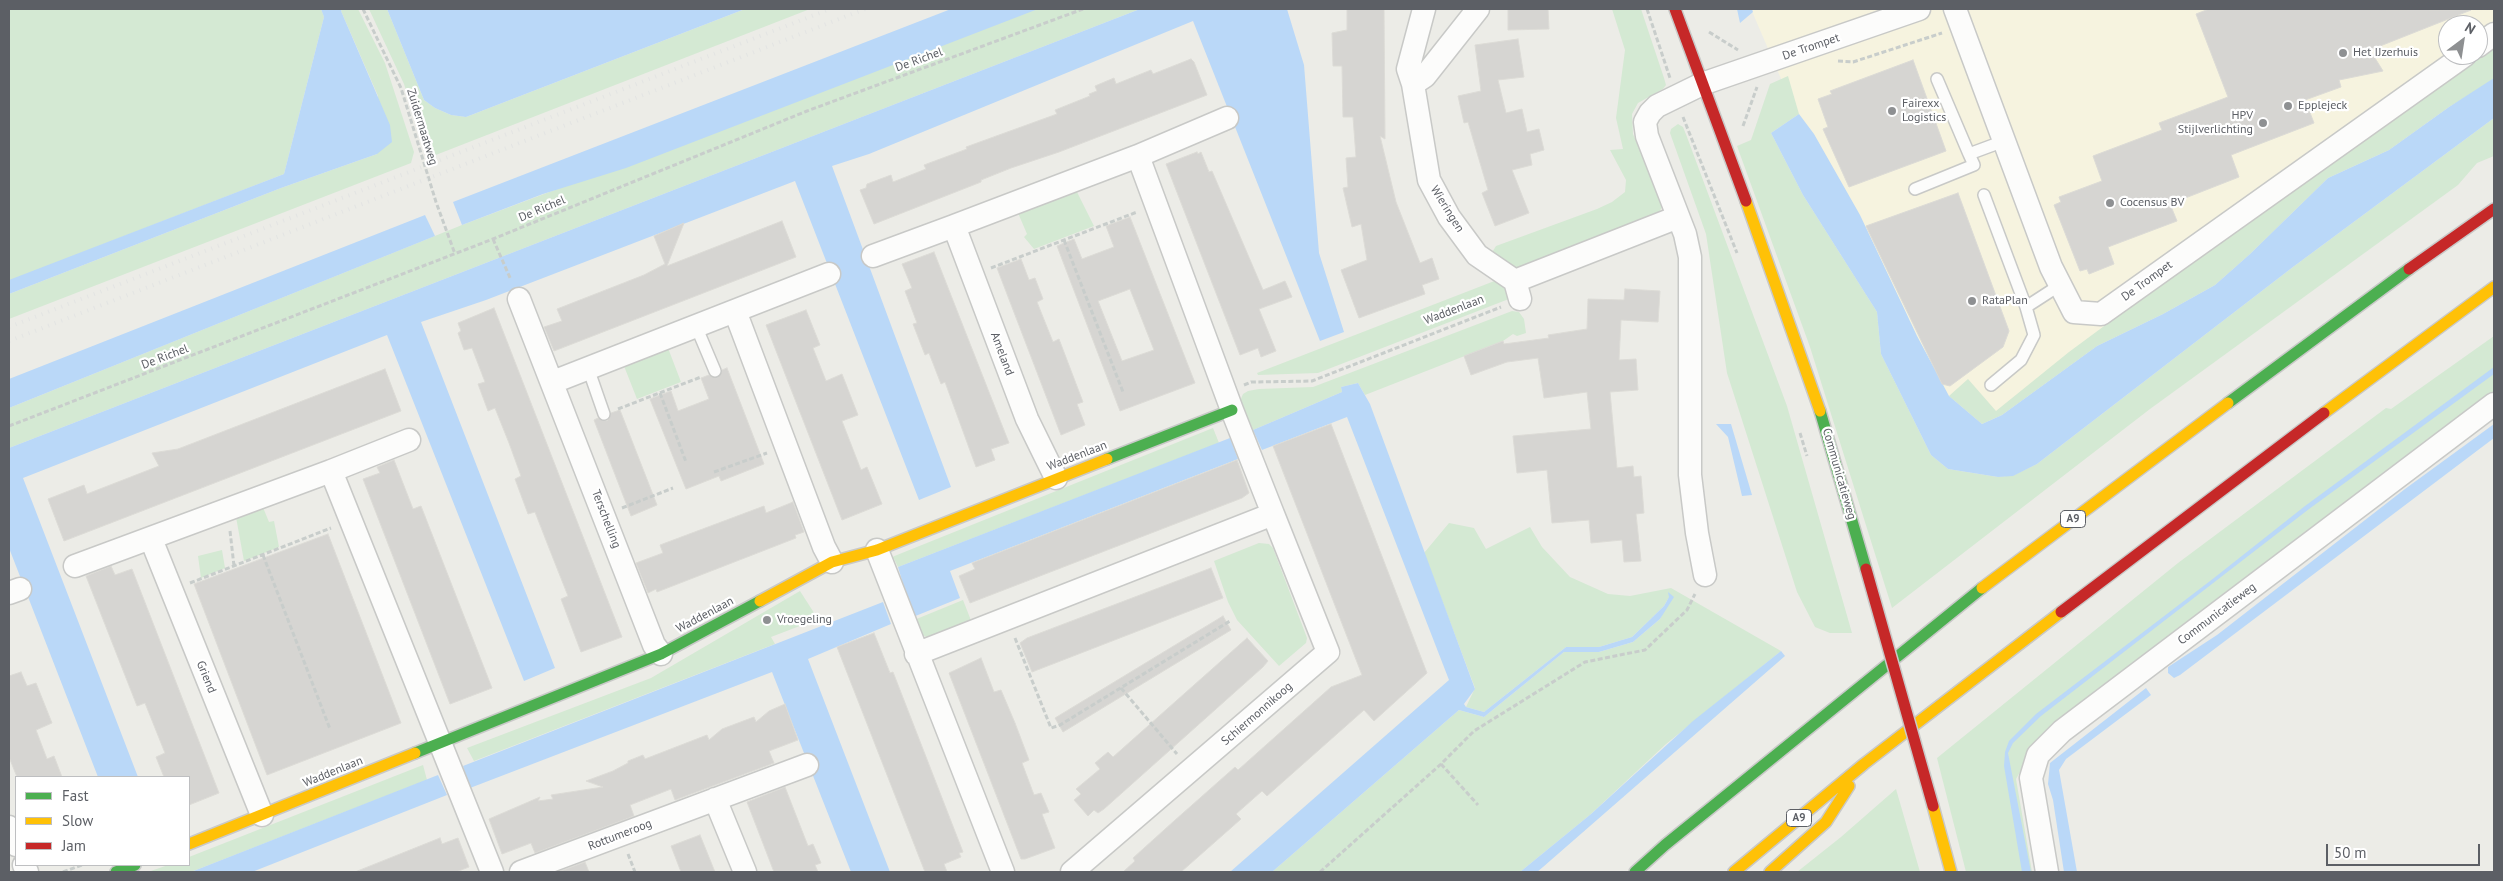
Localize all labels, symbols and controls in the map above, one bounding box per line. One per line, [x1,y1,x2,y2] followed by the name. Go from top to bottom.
[2438,15,2488,65] north arrow
[2462,18,2479,38] text: N
[1781,31,1841,63] street label: De Trompet
[893,45,945,75] street label: De Richel
[2353,46,2418,60] place label: Het IJzerhuis
[2337,47,2349,59] marker: Het IJzerhuis
[404,87,440,167] street label: Zuidermaatweg
[1902,97,1946,125] place label: Fairexx Logistics
[2298,99,2347,113] place label: Epplejeck
[2282,100,2294,112] marker: Epplejeck
[1886,105,1898,117] marker: Fairexx Logistics
[2178,109,2253,137] place label: HPV Stijlverlichting
[2257,117,2269,129] marker: HPV Stijlverlichting
[1427,183,1467,235] street label: Wieringen
[517,193,567,225] street label: De Richel
[2120,196,2184,210] place label: Cocensus BV
[2104,197,2116,209] marker: Cocensus BV
[2119,258,2175,304] street label: De Trompet
[1422,292,1486,328] street label: Waddenlaan
[1982,294,2028,308] place label: RataPlan
[1966,295,1978,307] marker: RataPlan
[987,330,1017,378] street label: Ameland
[140,341,190,373] street label: De Richel
[1819,427,1859,521] street label: Communicatieweg
[1045,438,1109,474] street label: Waddenlaan
[588,488,624,550] street label: Terschelling
[2060,510,2086,528] road number: A9
[2175,580,2259,648] street label: Communicatieweg
[674,594,736,636] street label: Waddenlaan
[777,613,832,627] place label: Vroegeling
[761,614,773,626] marker: Vroegeling
[193,659,219,695] street label: Griend
[1219,679,1295,749] street label: Schiermonnikoog
[301,754,365,790] street label: Waddenlaan
[15,776,190,866] legend
[62,786,89,805] text: Fast
[1786,810,1812,826] road number: A9
[62,811,93,830] text: Slow
[586,816,654,854] street label: Rottumeroog
[2328,834,2482,866] scale bar
[62,836,86,855] text: Jam
[2334,843,2367,862] text: 50 m

